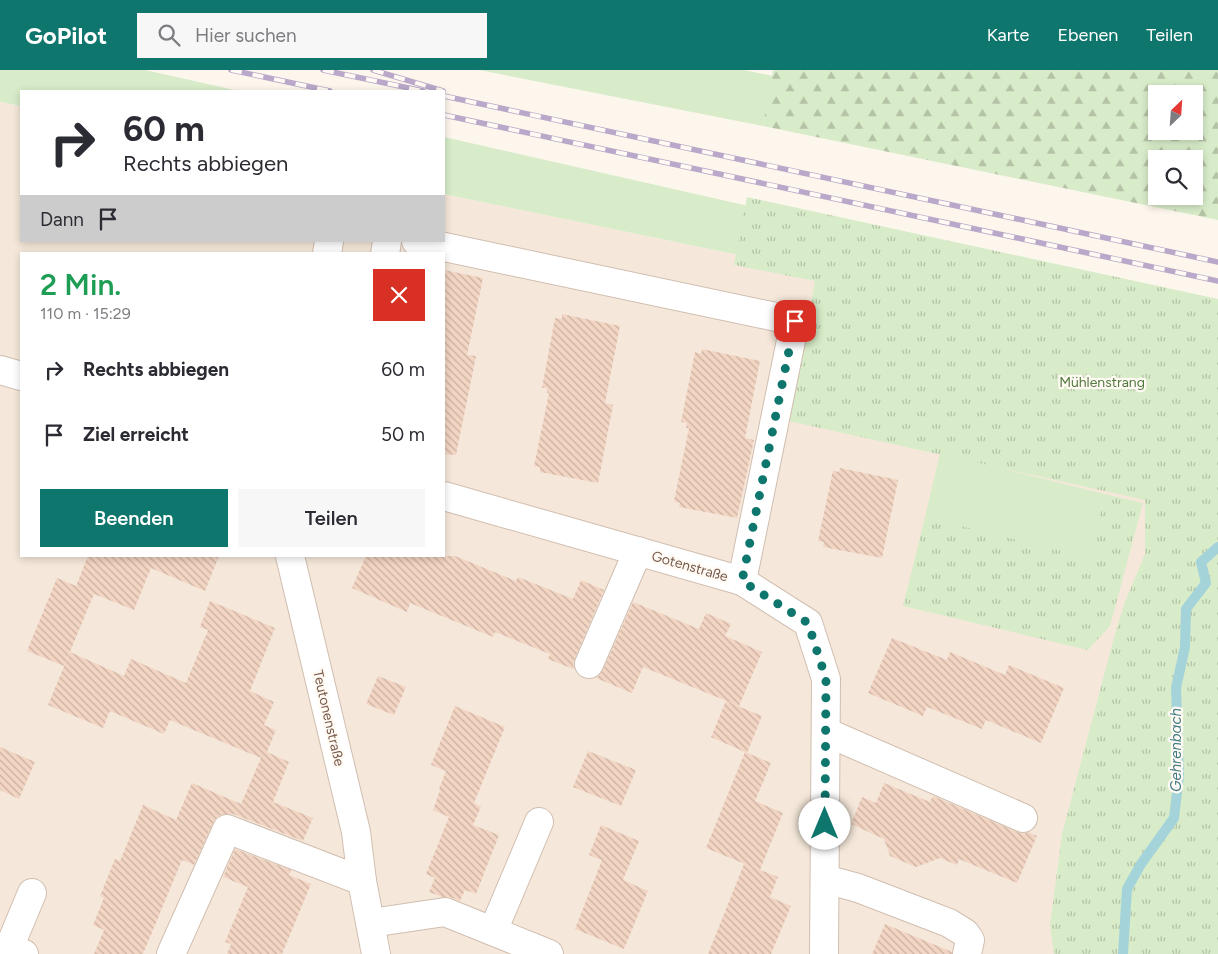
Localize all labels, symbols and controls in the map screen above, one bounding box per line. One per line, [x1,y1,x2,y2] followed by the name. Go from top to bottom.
[137,13,487,58] search box
[25,21,107,50] text: GoPilot
[155,21,183,49] icon: search
[195,24,297,47] text: Hier suchen
[987,24,1029,46] text: Karte
[1057,24,1118,46] text: Ebenen
[1146,24,1193,46] text: Teilen
[1148,85,1202,140] north arrow
[1148,85,1203,205] map controls
[123,108,205,150] text: 60 m
[40,110,105,175] icon: right
[123,150,288,177] text: Rechts abbiegen
[1148,150,1203,205] button: search
[94,205,122,233] icon: arrive
[40,208,84,231] text: Dann
[40,266,121,303] text: 2 Min.
[373,269,425,321] button: close
[774,300,816,342] pin
[40,304,131,323] text: 110 m · 15:29
[781,307,809,335] icon: arrive
[40,356,68,384] icon: right
[83,358,229,381] text: Rechts abbiegen
[381,358,425,381] text: 60 m
[1059,374,1145,391] park label: Mühlenstrang
[40,421,68,449] icon: arrive
[83,423,189,446] text: Ziel erreicht
[381,423,425,446] text: 50 m
[40,489,228,547] button: Beenden
[238,489,425,547] button: Teilen
[650,547,730,586] street label: Gotenstraße
[309,668,348,768] street label: Teutonenstraße
[1167,708,1185,792] water label: Gehrenbach
[798,797,850,849] position arrow

